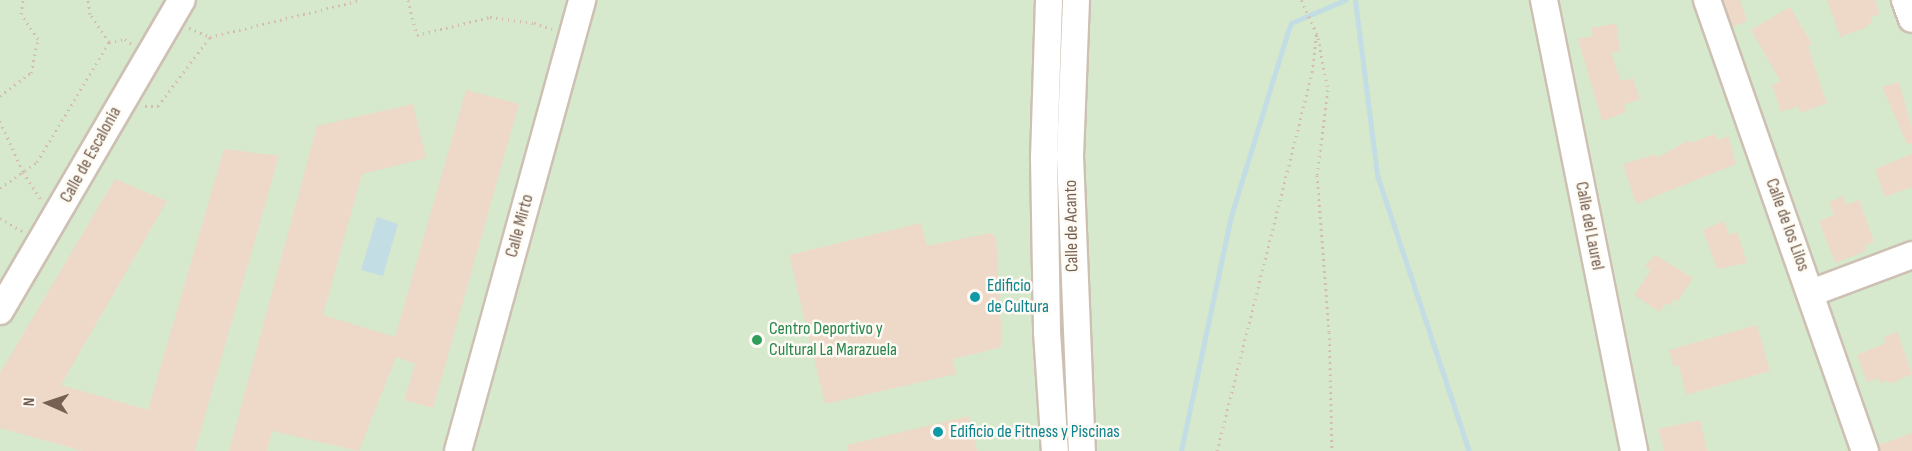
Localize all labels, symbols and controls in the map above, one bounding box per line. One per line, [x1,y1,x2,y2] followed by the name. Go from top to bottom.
[56,103,126,207] street label: Calle de Escalonia
[1760,176,1814,274] street label: Calle de los Lilos
[1060,180,1084,272] street label: Calle de Acanto
[1570,180,1608,272] street label: Calle del Laurel
[501,192,539,260] street label: Calle Mirto
[987,276,1049,318] place label: Edificio de Cultura
[968,290,982,304] marker: Edificio de Cultura
[769,319,897,362] place label: Centro Deportivo y Cultural La Marazuela
[750,333,764,347] marker: Centro Deportivo y Cultural La Marazuela
[18,373,78,433] north arrow
[20,397,39,407] text: N
[950,421,1120,443] place label: Edificio de Fitness y Piscinas
[931,425,945,439] marker: Edificio de Fitness y Piscinas

